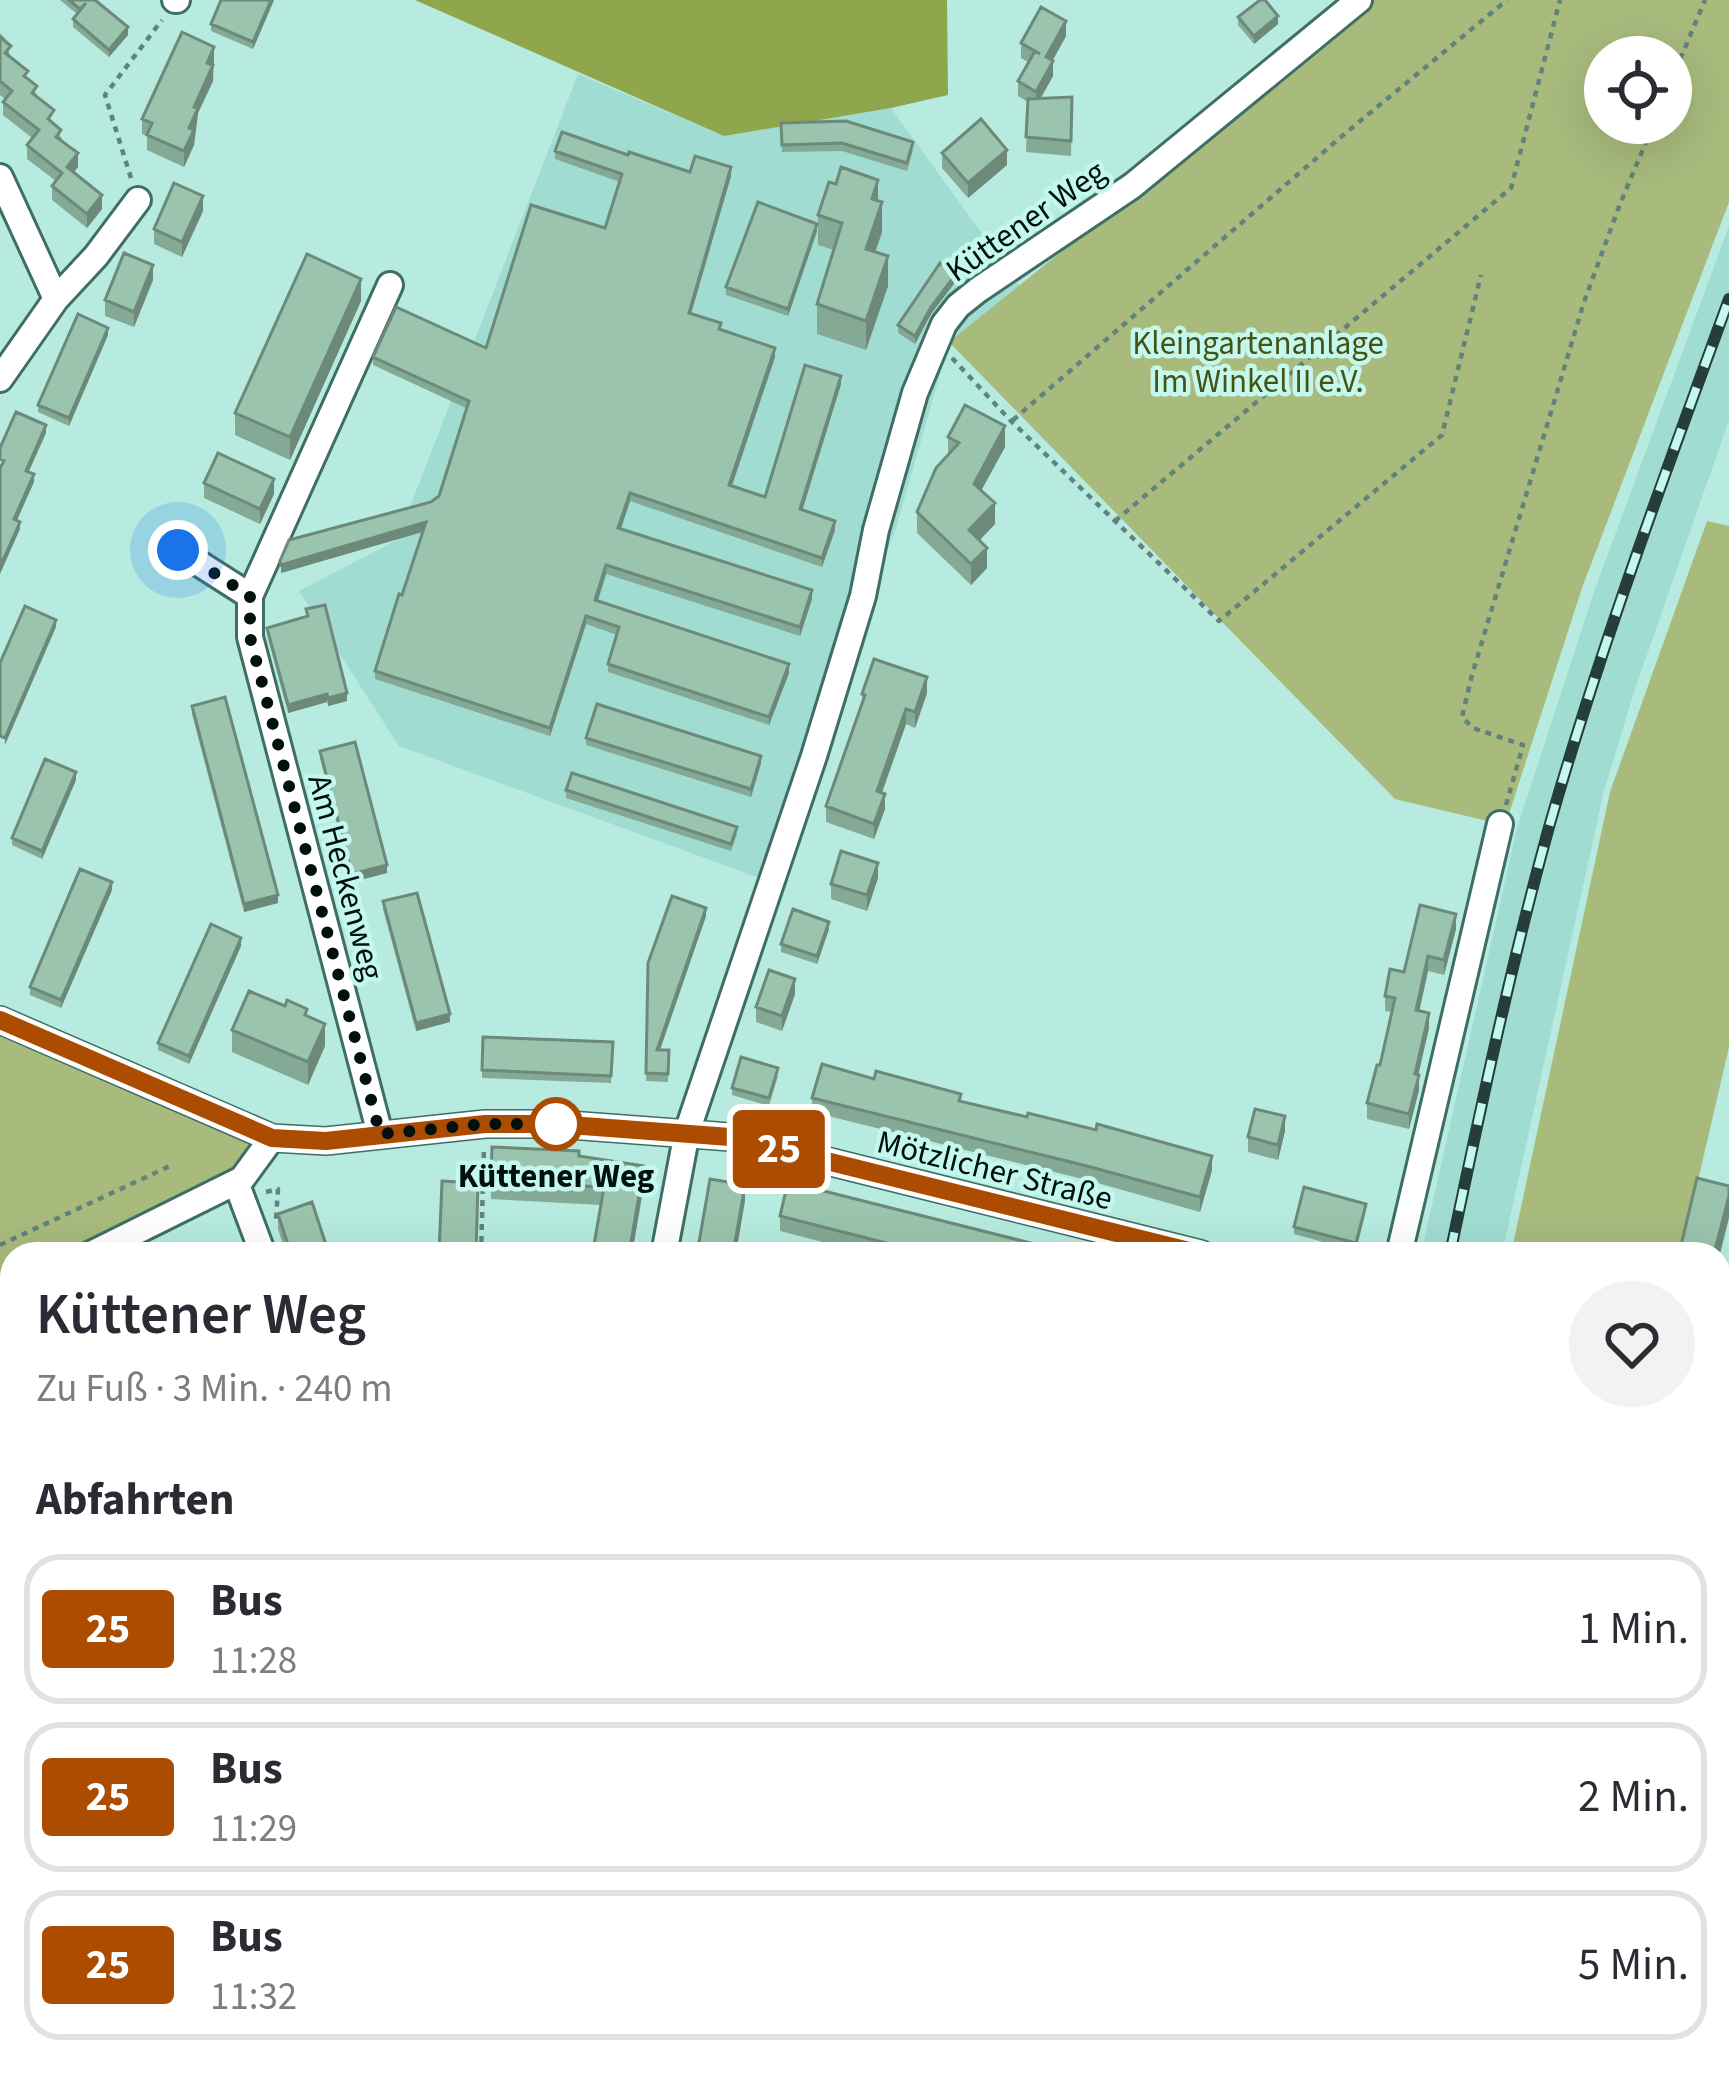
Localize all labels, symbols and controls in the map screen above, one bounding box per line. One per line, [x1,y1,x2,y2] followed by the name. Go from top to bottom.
[1584,36,1692,144] map controls
[1584,36,1692,144] button: locate
[937,149,1116,294] street label: Küttener Weg
[1132,320,1384,405] park label: Kleingartenanlage Im Winkel II e.V.
[148,520,208,580] your location
[296,769,396,986] street label: Am Heckenweg
[531,1099,581,1149] marker: Küttener Weg
[725,1110,833,1188] line badge: 25
[872,1118,1117,1222] street label: Mötzlicher Straße
[757,1119,801,1179] text: 25
[458,1153,655,1200] place label: Küttener Weg
[36,1275,366,1356] text: Küttener Weg
[1569,1281,1695,1407] button: heart
[36,1361,393,1417] text: Zu Fuß · 3 Min. · 240 m
[36,1468,235,1532] text: Abfahrten
[210,1569,283,1633] text: Bus
[1578,1597,1689,1661] text: 1 Min.
[86,1599,130,1659] text: 25
[210,1633,297,1689] text: 11:28
[210,1737,283,1801] text: Bus
[1578,1765,1689,1829] text: 2 Min.
[86,1767,130,1827] text: 25
[210,1801,297,1857] text: 11:29
[210,1905,283,1969] text: Bus
[1578,1933,1689,1997] text: 5 Min.
[86,1935,130,1995] text: 25
[210,1969,297,2025] text: 11:32

